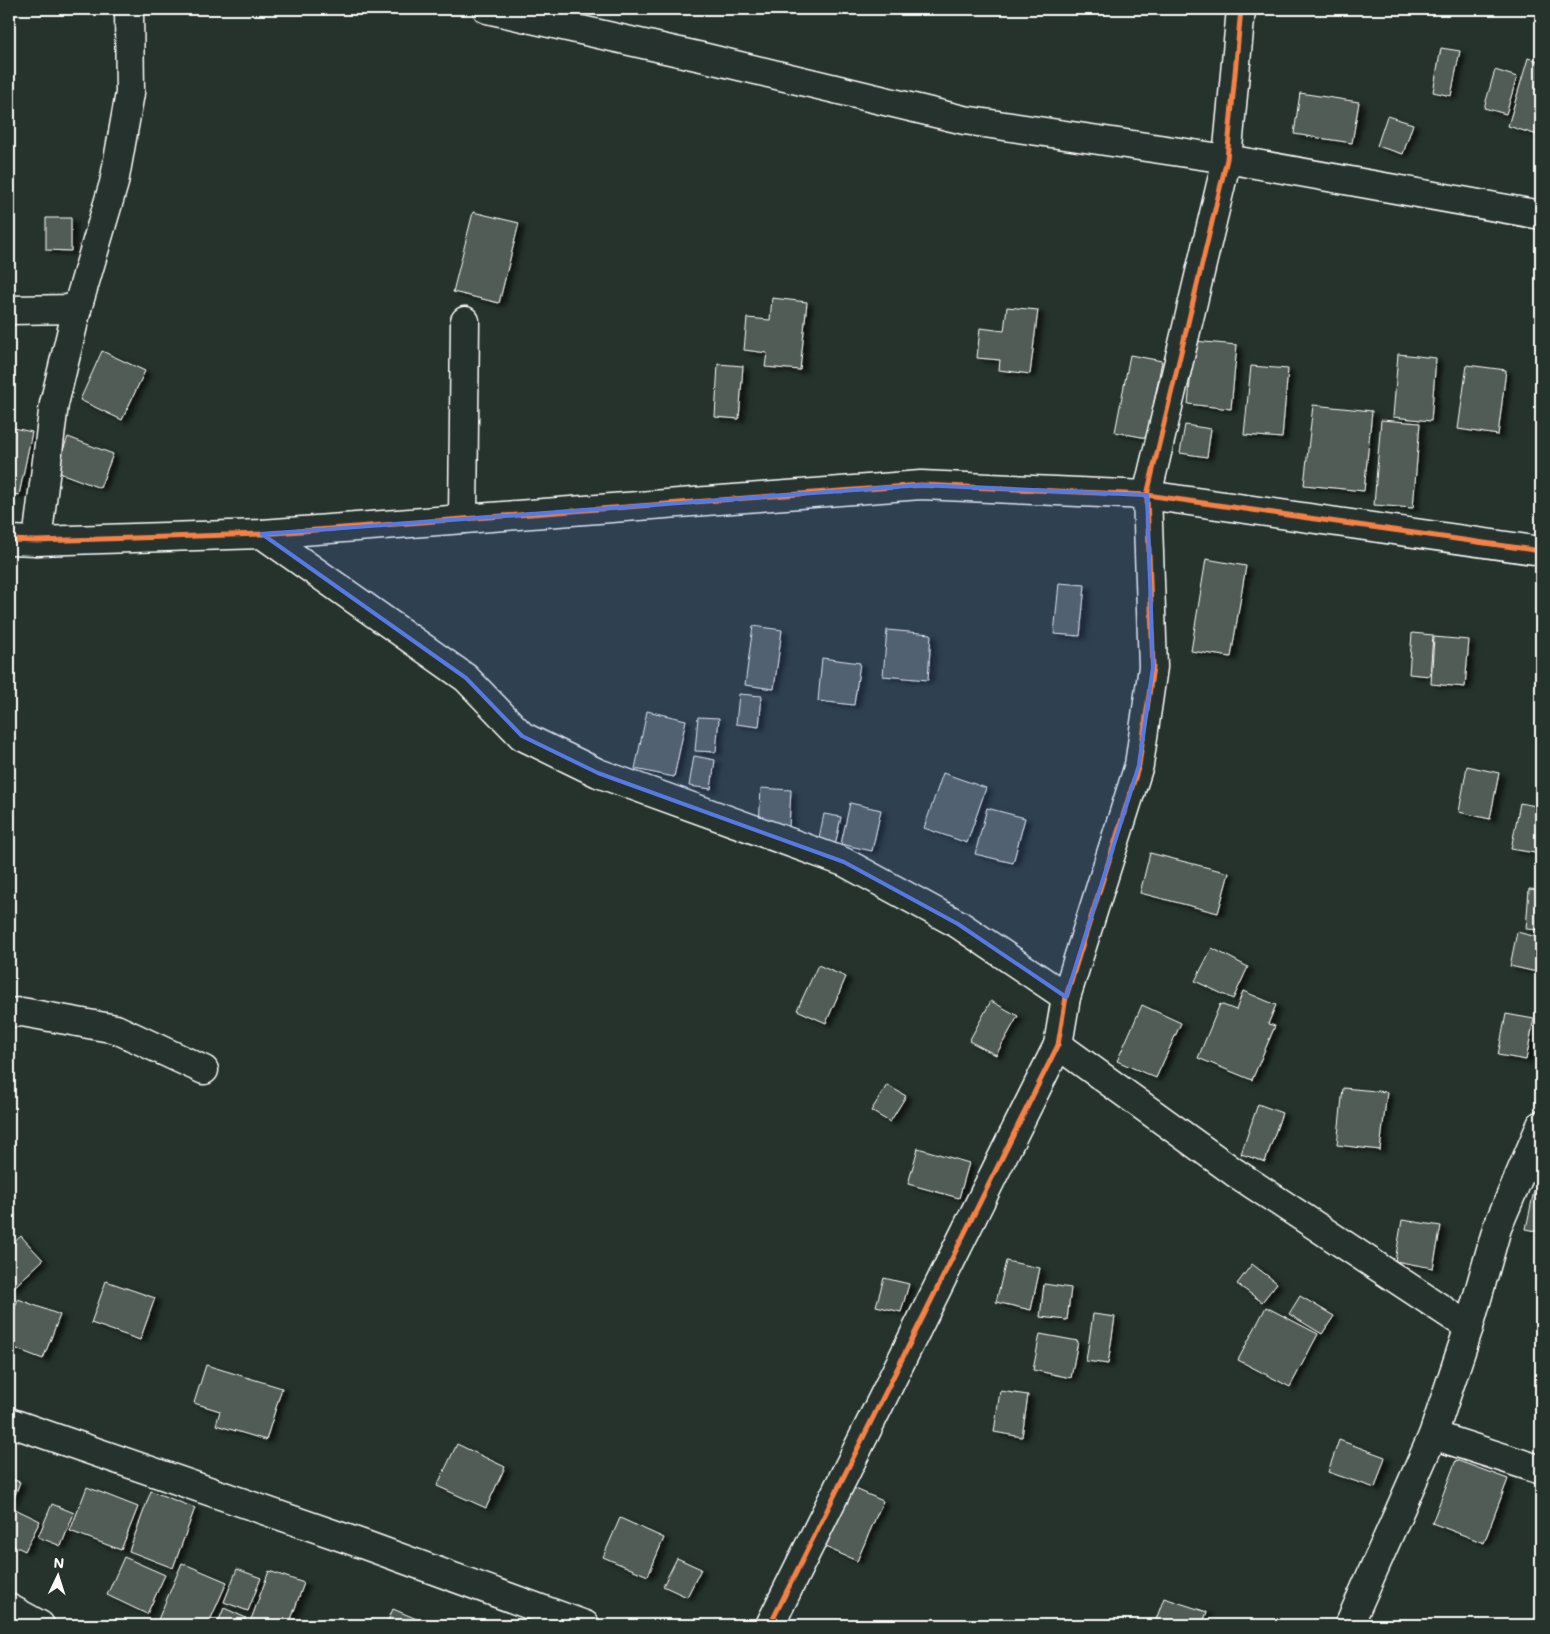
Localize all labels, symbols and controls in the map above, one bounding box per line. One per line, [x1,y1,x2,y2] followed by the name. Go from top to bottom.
[32,1552,82,1602] north arrow
[53,1553,65,1572] text: N

